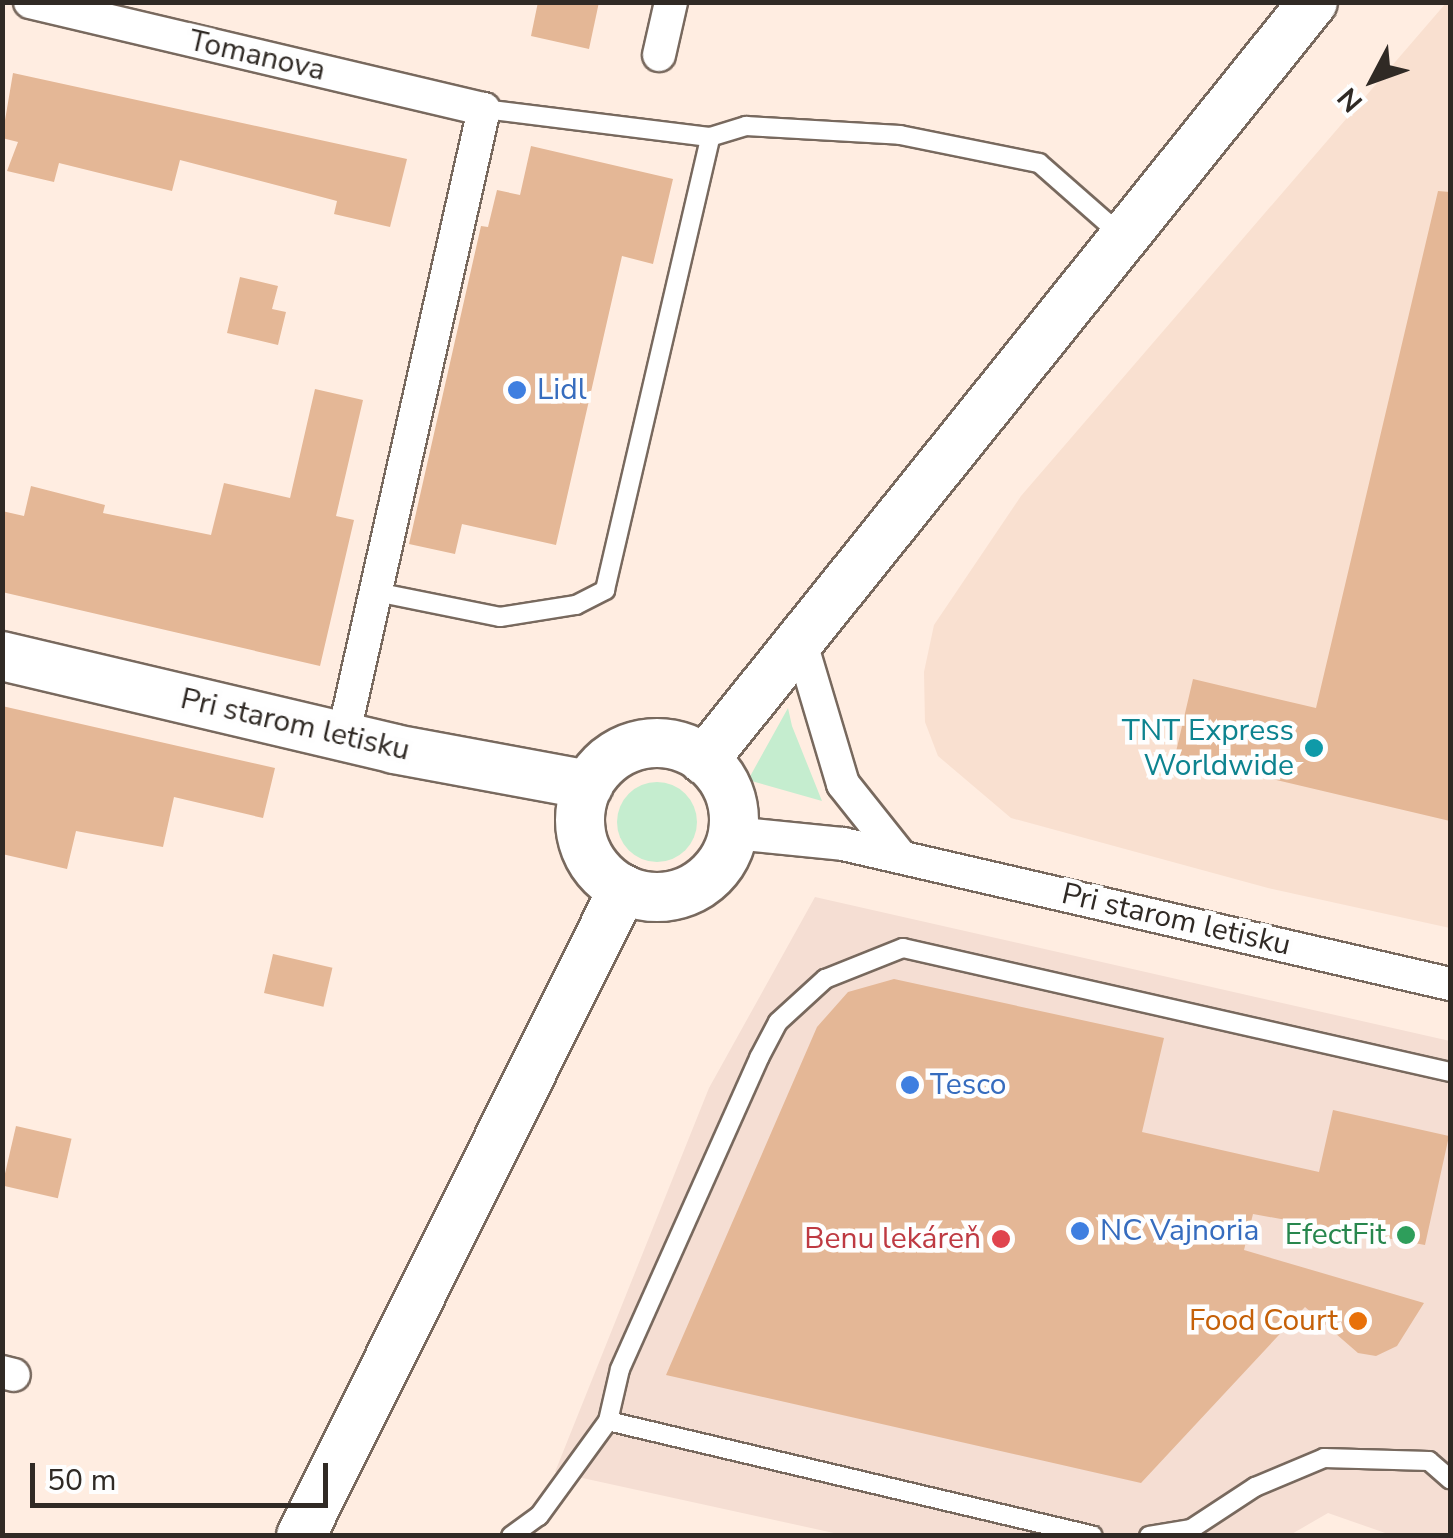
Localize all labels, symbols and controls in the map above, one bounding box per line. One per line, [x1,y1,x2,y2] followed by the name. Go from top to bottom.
[185,23,329,89] street label: Tomanova
[1323,30,1423,130] north arrow
[1329,79,1372,120] text: N
[537,372,587,408] place label: Lidl
[506,379,528,401] marker: Lidl
[177,681,413,769] street label: Pri starom letisku
[1122,713,1294,784] place label: TNT Express Worldwide
[1303,737,1325,759] marker: TNT Express Worldwide
[1058,876,1294,964] street label: Pri starom letisku
[930,1067,1006,1103] place label: Tesco
[899,1074,921,1096] marker: Tesco
[1100,1213,1259,1249] place label: NC Vajnoria
[1285,1217,1386,1253] place label: EfectFit
[1069,1220,1091,1242] marker: NC Vajnoria
[804,1221,981,1257] place label: Benu lekáreň
[1395,1224,1417,1246] marker: EfectFit
[990,1228,1012,1250] marker: Benu lekáreň
[1189,1303,1338,1339] place label: Food Court
[1347,1310,1369,1332] marker: Food Court
[35,1443,332,1505] scale bar
[47,1460,116,1501] text: 50 m

